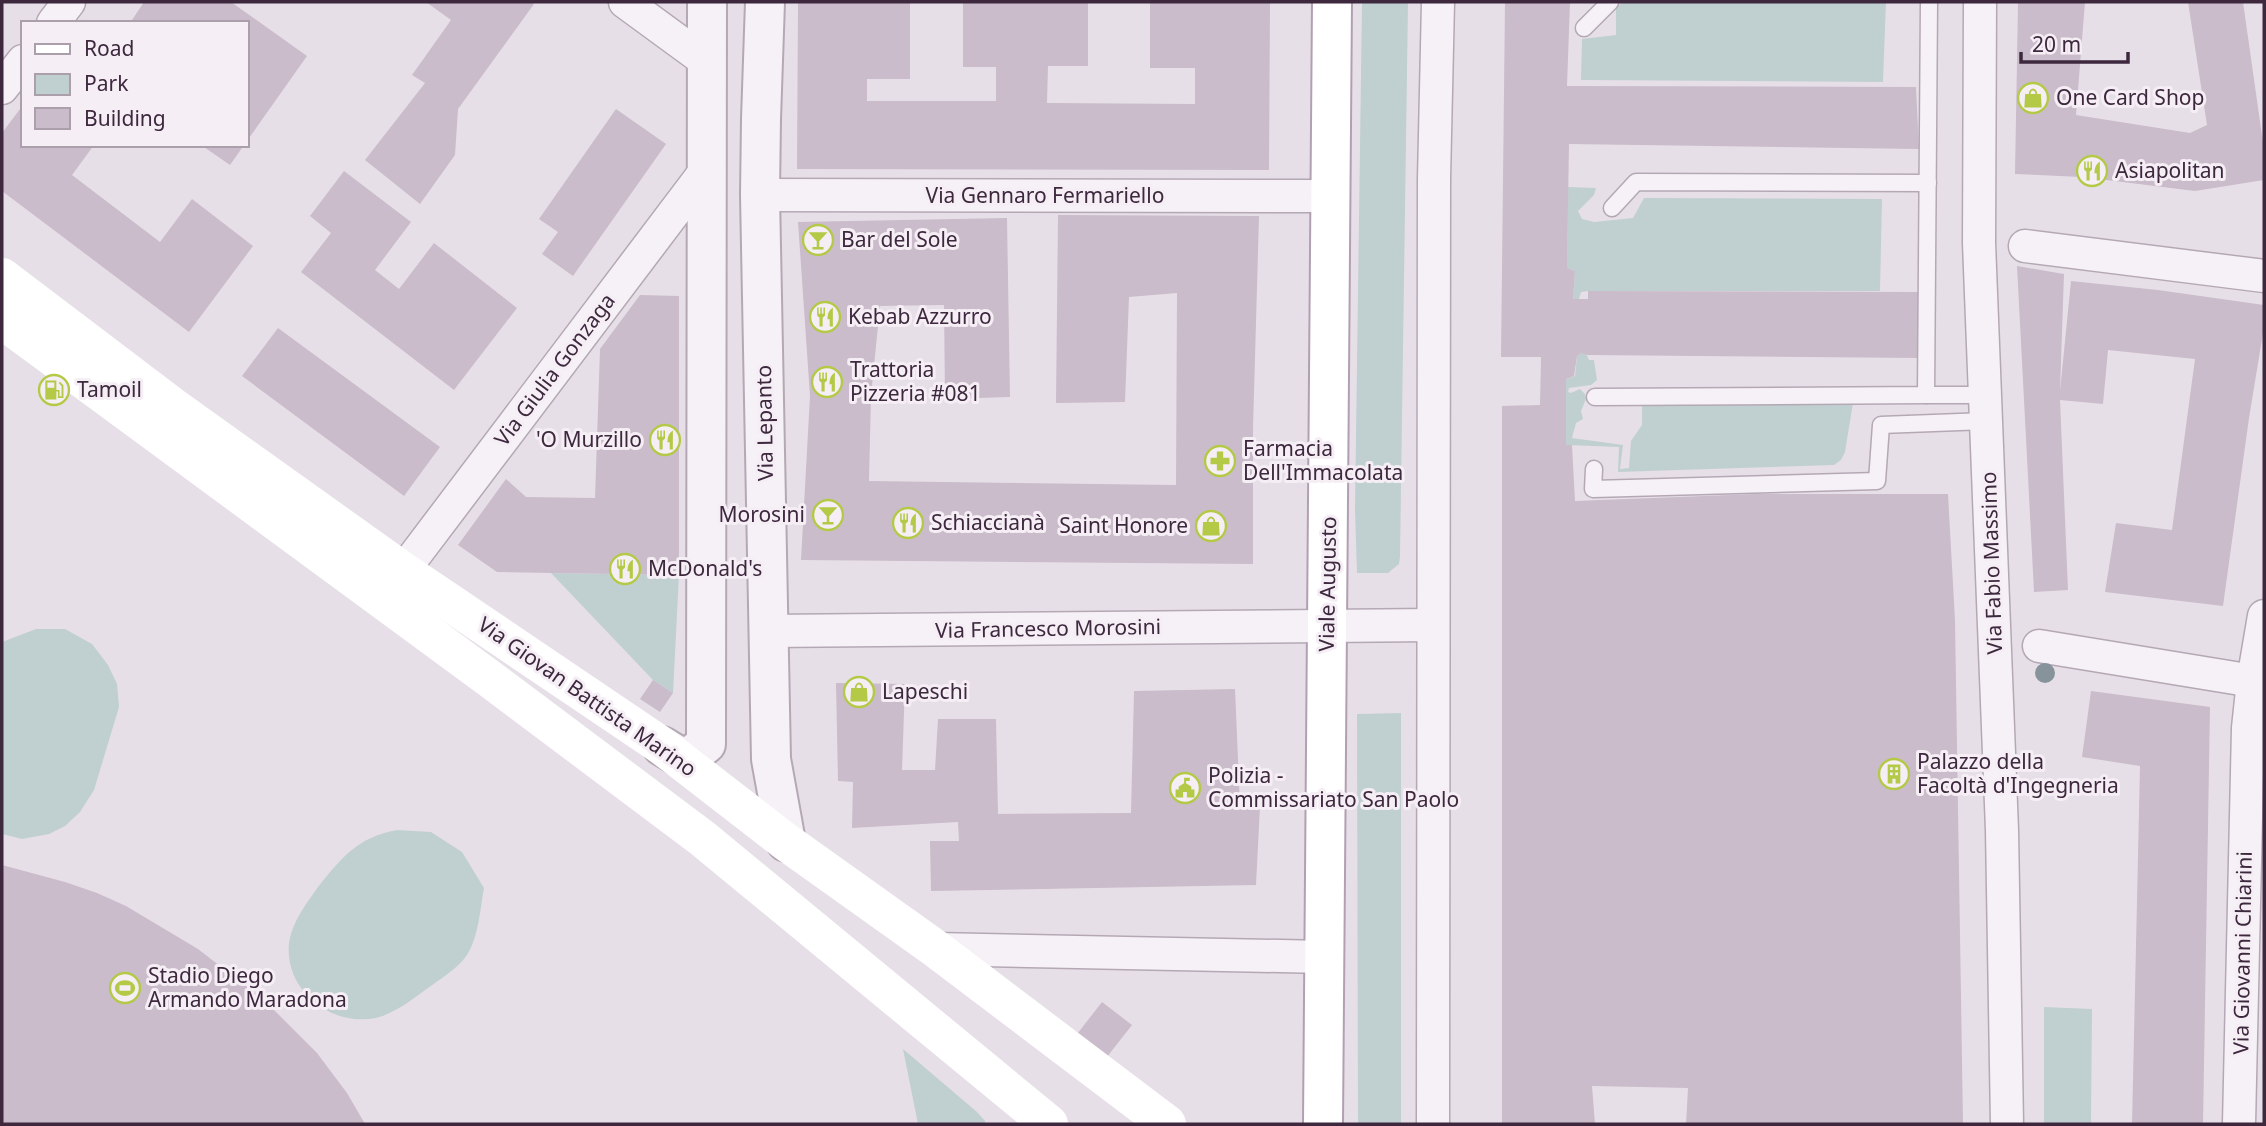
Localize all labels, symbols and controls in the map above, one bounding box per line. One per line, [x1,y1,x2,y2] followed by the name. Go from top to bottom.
[21,21,248,147] legend
[2021,21,2128,65] scale bar
[2032,30,2081,58] text: 20 m
[84,34,134,62] text: Road
[84,69,129,97] text: Park
[2016,81,2050,115] shop icon: One Card Shop
[2056,83,2205,111] place label: One Card Shop
[84,104,166,132] text: Building
[2075,154,2109,188] restaurant icon: Asiapolitan
[2115,156,2224,184] place label: Asiapolitan
[926,181,1164,209] street label: Via Gennaro Fermariello
[801,223,835,257] bar icon: Bar del Sole
[841,225,958,253] place label: Bar del Sole
[488,287,621,451] street label: Via Giulia Gonzaga
[808,300,842,334] restaurant icon: Kebab Azzurro
[848,302,992,330] place label: Kebab Azzurro
[850,355,981,407] place label: Trattoria Pizzeria #081
[749,365,779,481] street label: Via Lepanto
[810,365,844,399] restaurant icon: Trattoria Pizzeria #081
[37,373,71,407] fuel station icon: Tamoil
[77,375,142,403] place label: Tamoil
[648,423,682,457] restaurant icon: 'O Murzillo
[536,425,642,453] place label: 'O Murzillo
[1243,434,1403,486] place label: Farmacia Dell'Immacolata
[1203,444,1237,478] pharmacy icon: Farmacia Dell'Immacolata
[1974,471,2008,655] street label: Via Fabio Massimo
[811,498,845,532] bar icon: Morosini
[718,500,805,528] place label: Morosini
[891,506,925,540] restaurant icon: Schiaccianà
[931,508,1045,536] place label: Schiaccianà
[1194,509,1228,543] shop icon: Saint Honore
[1059,511,1188,539] place label: Saint Honore
[1312,516,1342,652] street label: Viale Augusto
[608,552,642,586] restaurant icon: McDonald's
[648,554,762,582] place label: McDonald's
[473,610,702,782] street label: Via Giovan Battista Marino
[935,612,1161,644] street label: Via Francesco Morosini
[842,675,876,709] shop icon: Lapeschi
[882,677,968,705] place label: Lapeschi
[1917,747,2119,799] place label: Palazzo della Facoltà d'Ingegneria
[1877,757,1911,791] building icon: Palazzo della Facoltà d'Ingegneria
[1208,761,1459,813] place label: Polizia - Commissariato San Paolo
[1168,771,1202,805] public building icon: Polizia - Commissariato San Paolo
[2226,851,2258,1055] street label: Via Giovanni Chiarini
[148,961,347,1013] place label: Stadio Diego Armando Maradona
[108,971,142,1005] sports icon: Stadio Diego Armando Maradona

